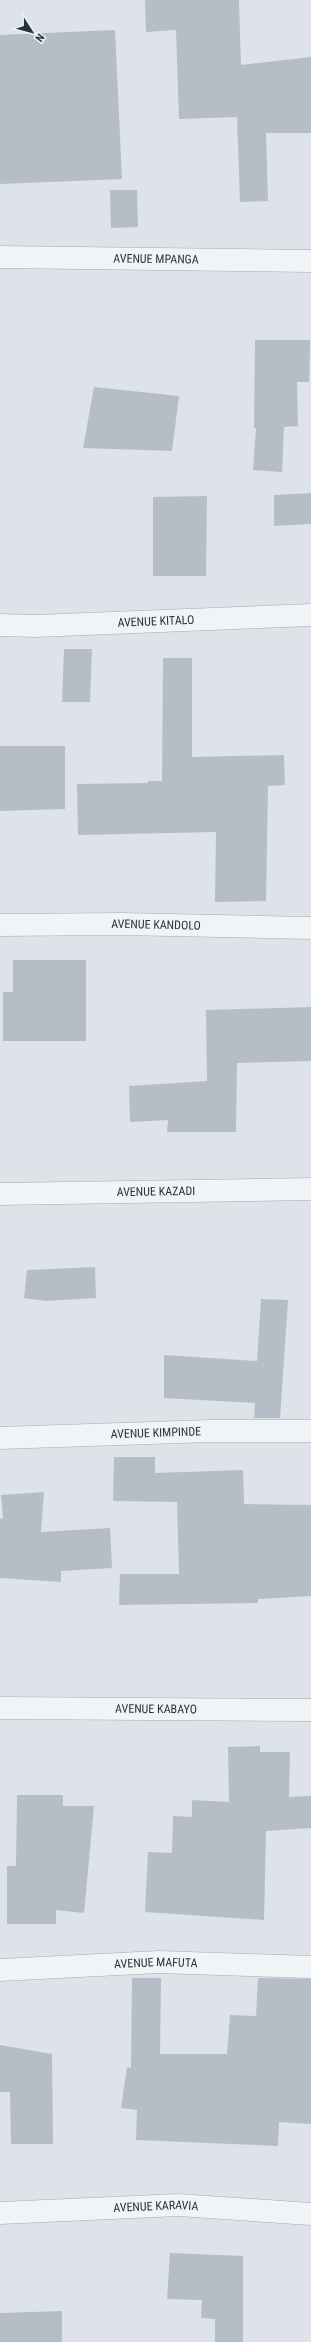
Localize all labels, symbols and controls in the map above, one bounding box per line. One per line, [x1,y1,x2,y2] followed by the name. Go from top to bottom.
[12,12,52,52] north arrow
[32,31,47,44] text: N
[113,251,199,267] street label: AVENUE MPANGA
[117,613,194,630] street label: AVENUE KITALO
[111,917,201,933] street label: AVENUE KANDOLO
[117,1184,195,1199] street label: AVENUE KAZADI
[110,1424,201,1441] street label: AVENUE KIMPINDE
[115,1702,197,1716] street label: AVENUE KABAYO
[114,1955,198,1971] street label: AVENUE MAFUTA
[113,2198,199,2215] street label: AVENUE KARAVIA

